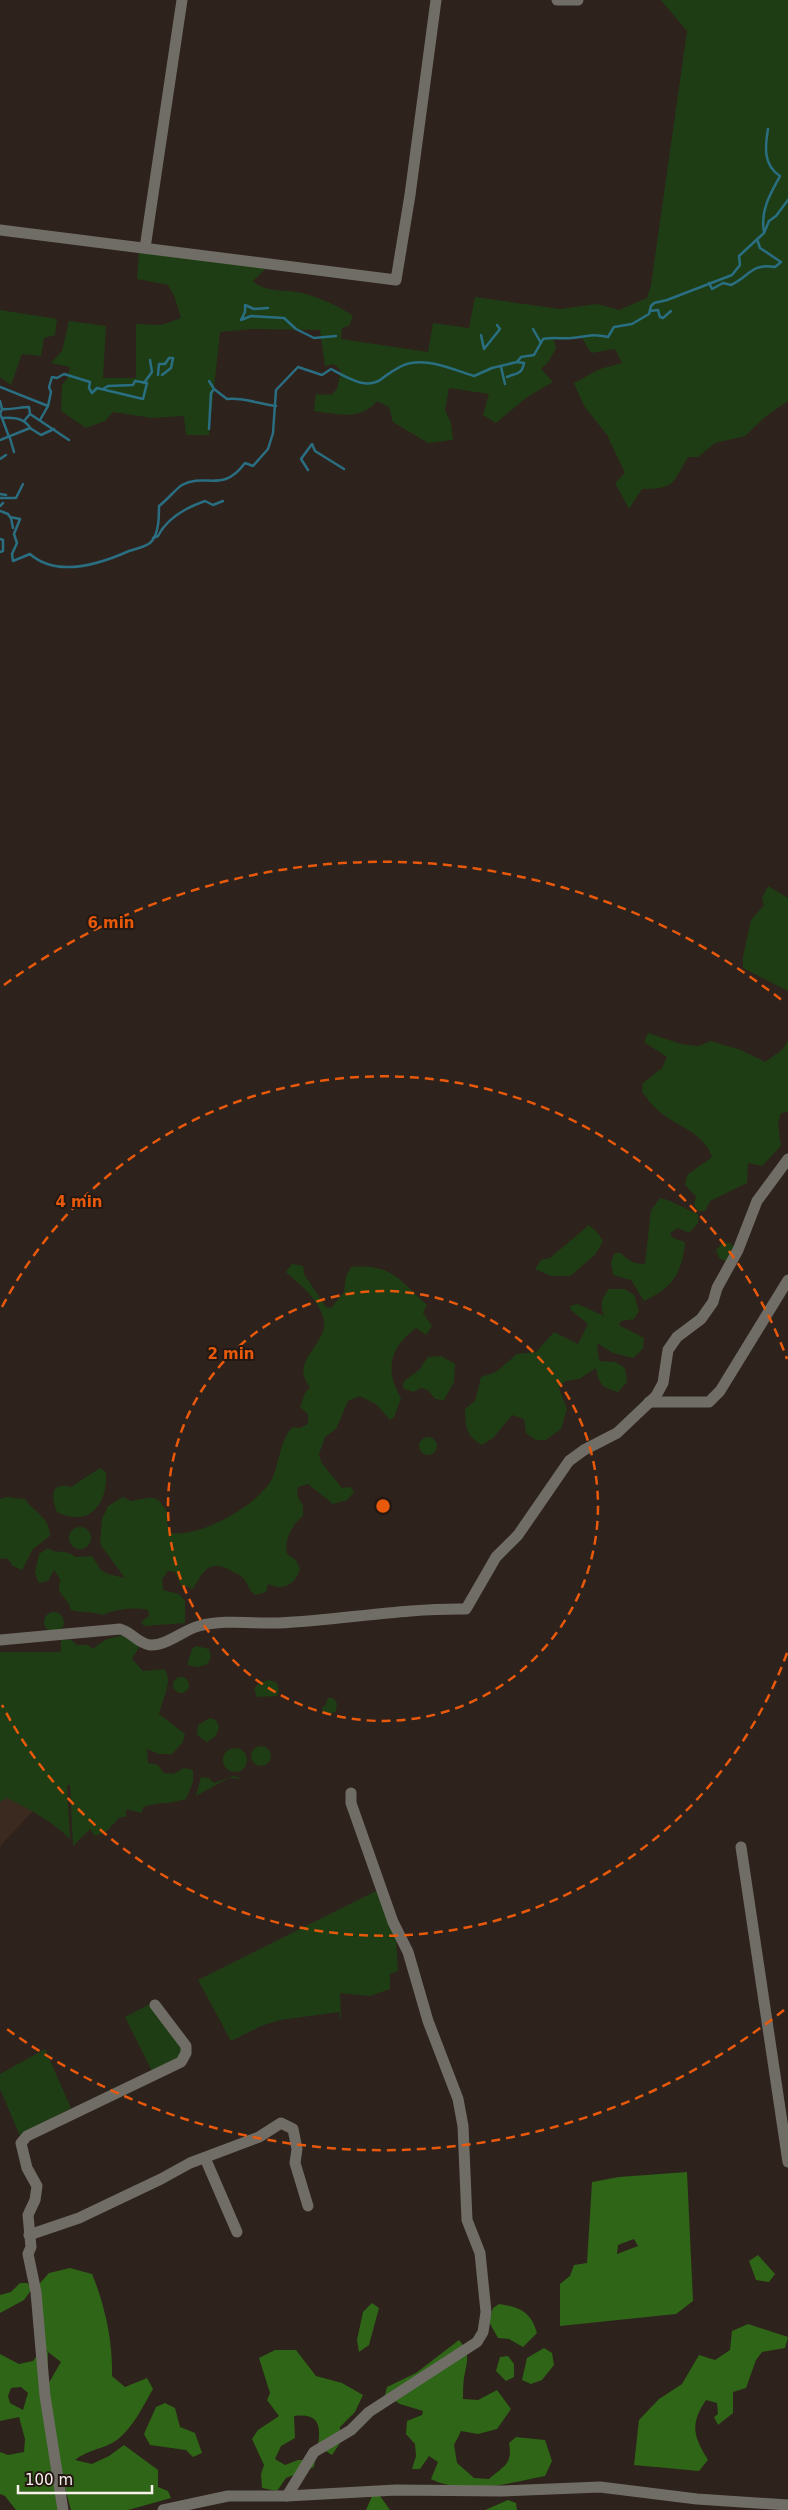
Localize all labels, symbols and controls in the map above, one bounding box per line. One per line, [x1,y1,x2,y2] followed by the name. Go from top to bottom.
[87,914,135,932] text: 6 min
[55,1193,103,1211] text: 4 min
[207,1345,255,1363] text: 2 min
[374,1497,392,1515] centre of rings
[18,2462,151,2494] scale bar
[25,2471,73,2489] text: 100 m

